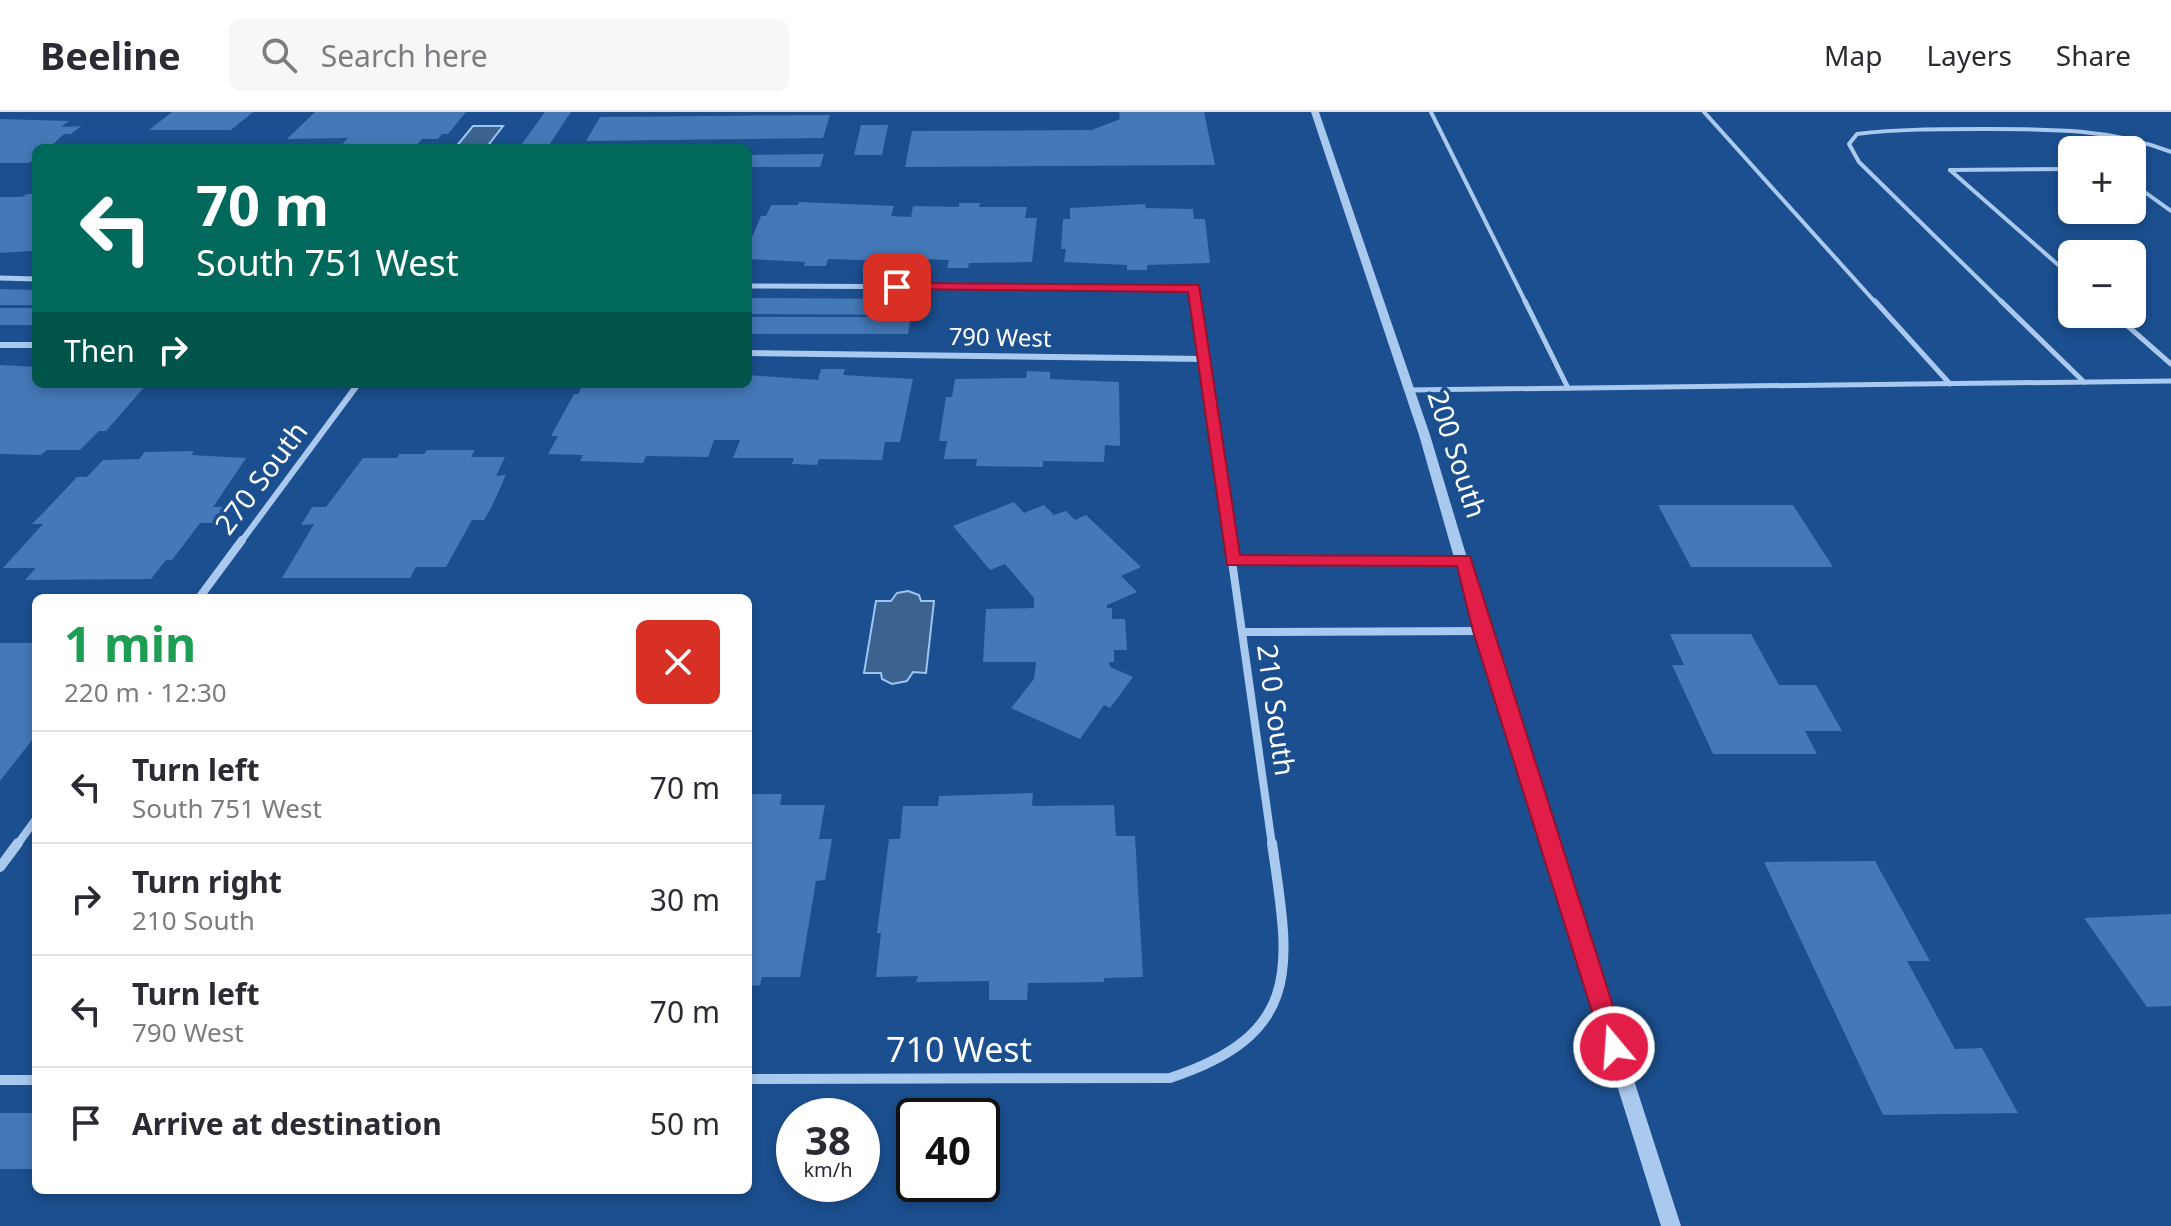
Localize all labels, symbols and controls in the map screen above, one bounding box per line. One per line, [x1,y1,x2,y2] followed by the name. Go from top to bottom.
[229,19,789,91] search box
[40,29,181,81] text: Beeline
[257,33,301,77] icon: search
[321,35,488,76] text: Search here
[1824,36,1882,74] text: Map
[1926,36,2012,74] text: Layers
[2056,36,2131,74] text: Share
[2058,136,2146,328] map controls
[2058,136,2146,224] button: +
[196,166,329,242] text: 70 m
[64,176,168,280] icon: left
[196,238,459,287] text: South 751 West
[2058,240,2146,328] button: −
[863,253,931,321] pin
[875,265,919,309] icon: arrive
[948,319,1052,354] street label: 790 West
[151,328,195,372] icon: right
[64,330,135,371] text: Then
[1419,385,1496,523] street label: 200 South
[205,413,315,542] street label: 270 South
[64,611,196,676] text: 1 min
[636,620,720,704] button: close
[1249,642,1305,778] street label: 210 South
[64,674,227,710] text: 220 m · 12:30
[132,749,260,790] text: Turn left
[64,765,108,809] icon: left
[650,767,720,808] text: 70 m
[132,790,322,826] text: South 751 West
[132,861,282,902] text: Turn right
[64,877,108,921] icon: right
[650,879,720,920] text: 30 m
[132,902,255,938] text: 210 South
[132,973,260,1014] text: Turn left
[64,989,108,1033] icon: left
[650,991,720,1032] text: 70 m
[1572,1005,1656,1089] position arrow
[132,1014,244,1050] text: 790 West
[886,1026,1032,1072] street label: 710 West
[896,1098,1000,1202] speed limit sign: 40
[64,1101,108,1145] icon: arrive
[132,1103,442,1144] text: Arrive at destination
[650,1103,720,1144] text: 50 m
[805,1112,851,1167] text: 38
[803,1156,853,1183] text: km/h

